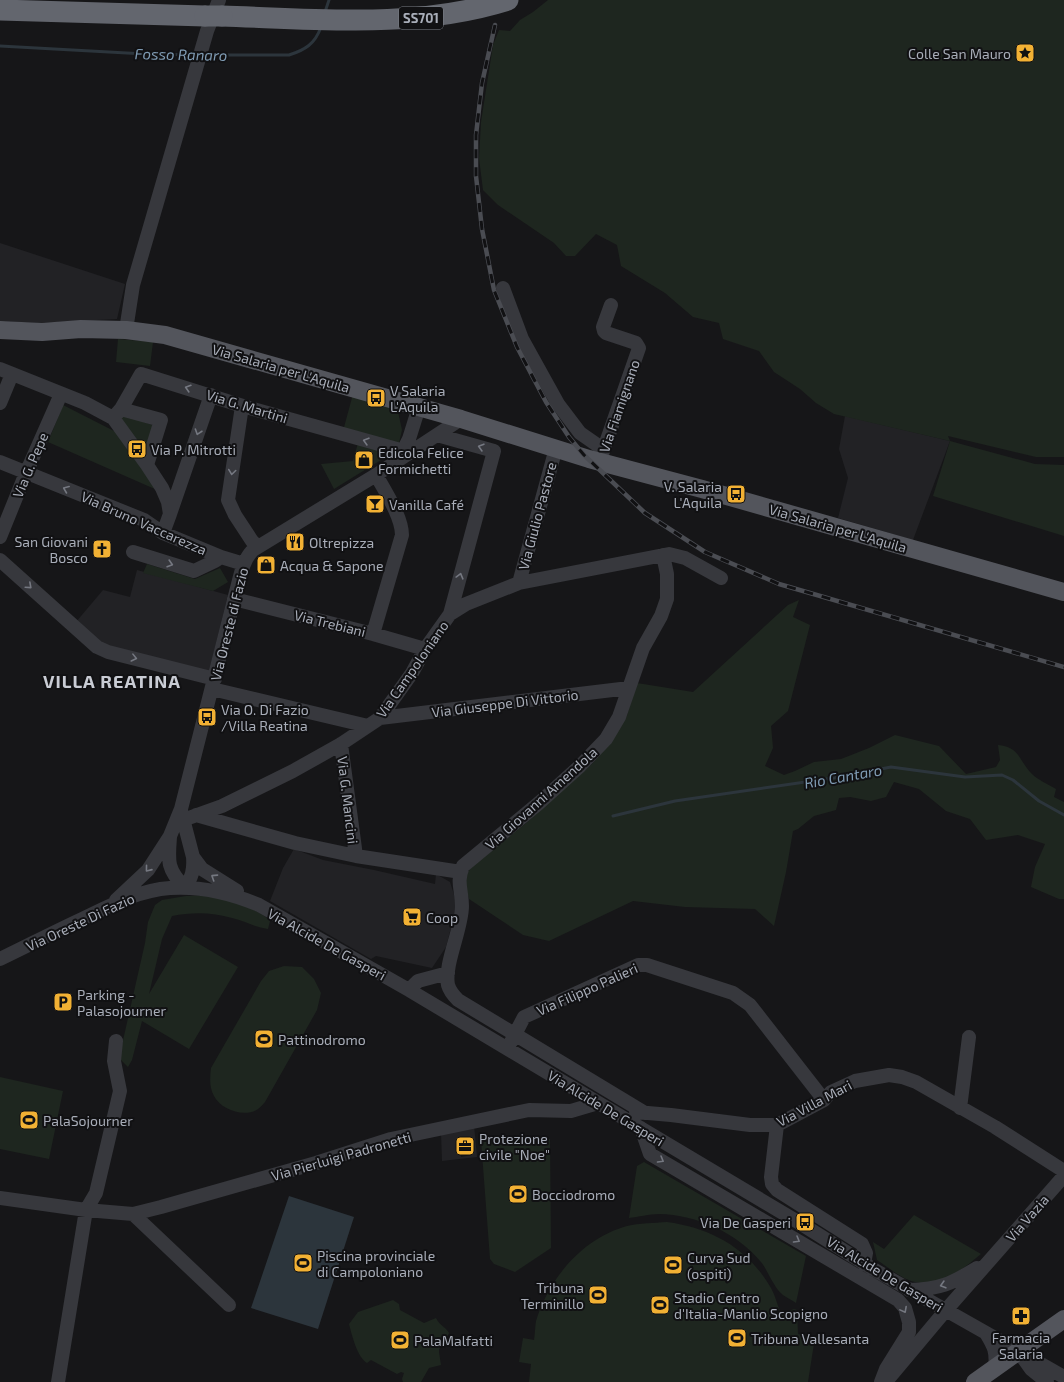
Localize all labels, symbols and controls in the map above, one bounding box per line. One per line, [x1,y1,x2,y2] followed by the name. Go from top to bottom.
[399,7,443,29] road number: SS701
[1014,42,1036,64] place icon: Colle San Mauro
[135,44,227,64] water label: Fosso Ranaro
[908,45,1011,62] place label: Colle San Mauro
[210,340,352,396] street label: Via Salaria per L'Aquila
[595,357,643,455] street label: Via Fiamignano
[390,382,445,415] place label: V Salaria L'Aquila
[184,384,191,393] one-way arrow
[204,386,290,426] street label: Via G. Martini
[365,387,387,409] bus stop icon: V Salaria L'Aquila
[195,429,203,436] one-way arrow
[9,430,51,500] street label: Via G. Pepe
[363,437,370,446] one-way arrow
[126,438,148,460] bus stop icon: Via P. Mitrotti
[151,441,236,458] place label: Via P. Mitrotti
[478,443,485,452] one-way arrow
[378,444,464,477] place label: Edicola Felice Formichetti
[353,449,375,471] shop icon: Edicola Felice Formichetti
[514,460,560,572] street label: Via Giulio Pastore
[228,469,237,475] one-way arrow
[664,478,722,511] place label: V. Salaria L'Aquila
[725,483,747,505] bus stop icon: V. Salaria L'Aquila
[63,486,70,494] one-way arrow
[78,488,210,558] street label: Via Bruno Vaccarezza
[364,493,386,515] bar icon: Vanilla Café
[389,496,464,513] place label: Vanilla Café
[767,500,909,556] street label: Via Salaria per L'Aquila
[284,531,306,553] restaurant icon: Oltrepizza
[14,533,88,566] place label: San Giovani Bosco
[309,534,374,551] place label: Oltrepizza
[91,538,113,560] church icon: San Giovani Bosco
[255,554,277,576] shop icon: Acqua & Sapone
[280,557,383,574] place label: Acqua & Sapone
[167,559,174,568] one-way arrow
[207,565,251,682] street label: Via Oreste di Fazio
[455,573,464,580] one-way arrow
[24,581,32,589] one-way arrow
[293,606,367,640] street label: Via Trebiani
[372,617,452,721] street label: Via Campoloniano
[131,654,137,662] one-way arrow
[43,670,181,692] district label: VILLA REATINA
[431,686,579,720] street label: Via Giuseppe Di Vittorio
[221,701,309,734] place label: Via O. Di Fazio /Villa Reatina
[196,706,218,728] bus stop icon: Via O. Di Fazio /Villa Reatina
[481,743,601,853] street label: Via Giovanni Amendola
[334,755,362,845] street label: Via G. Mancini
[803,760,883,792] water label: Rio Cantaro
[146,864,153,871] one-way arrow
[211,875,218,882] one-way arrow
[23,889,137,955] street label: Via Oreste Di Fazio
[265,904,389,984] street label: Via Alcide De Gasperi
[401,906,423,928] supermarket icon: Coop
[426,909,458,926] place label: Coop
[534,959,640,1019] street label: Via Filippo Palieri
[77,986,166,1019] place label: Parking - Palasojourner
[52,991,74,1013] parking icon: Parking - Palasojourner
[253,1028,275,1050] sports icon: Pattinodromo
[278,1031,366,1048] place label: Pattinodromo
[545,1067,667,1149] street label: Via Alcide De Gasperi
[774,1076,854,1130] street label: Via Villa Mari
[18,1109,40,1131] sports icon: PalaSojourner
[43,1112,133,1129] place label: PalaSojourner
[269,1128,413,1184] street label: Via Pierluigi Padronetti
[479,1130,550,1163] place label: Protezione civile "Noe"
[454,1135,476,1157] office icon: Protezione civile "Noe"
[656,1155,664,1162] one-way arrow
[507,1183,529,1205] sports icon: Bocciodromo
[532,1186,615,1203] place label: Bocciodromo
[1002,1191,1052,1245] street label: Via Vazia
[794,1211,816,1233] bus stop icon: Via De Gasperi
[700,1214,791,1231] place label: Via De Gasperi
[824,1233,946,1315] street label: Via Alcide De Gasperi
[793,1236,800,1243] one-way arrow
[317,1247,435,1280] place label: Piscina provinciale di Campoloniano
[687,1249,751,1282] place label: Curva Sud (ospiti)
[292,1252,314,1274] sports icon: Piscina provinciale di Campoloniano
[662,1254,684,1276] sports icon: Curva Sud (ospiti)
[521,1279,584,1312] place label: Tribuna Terminillo
[939,1281,946,1289] one-way arrow
[587,1284,609,1306] sports icon: Tribuna Terminillo
[674,1289,828,1322] place label: Stadio Centro d'Italia-Manlio Scopigno
[649,1294,671,1316] sports icon: Stadio Centro d'Italia-Manlio Scopigno
[1010,1305,1032,1327] pharmacy icon: Farmacia Salaria
[900,1306,907,1314] one-way arrow
[726,1327,748,1349] sports icon: Tribuna Vallesanta
[389,1329,411,1351] sports icon: PalaMalfatti
[992,1329,1050,1362] place label: Farmacia Salaria
[751,1330,869,1347] place label: Tribuna Vallesanta
[414,1332,493,1349] place label: PalaMalfatti

